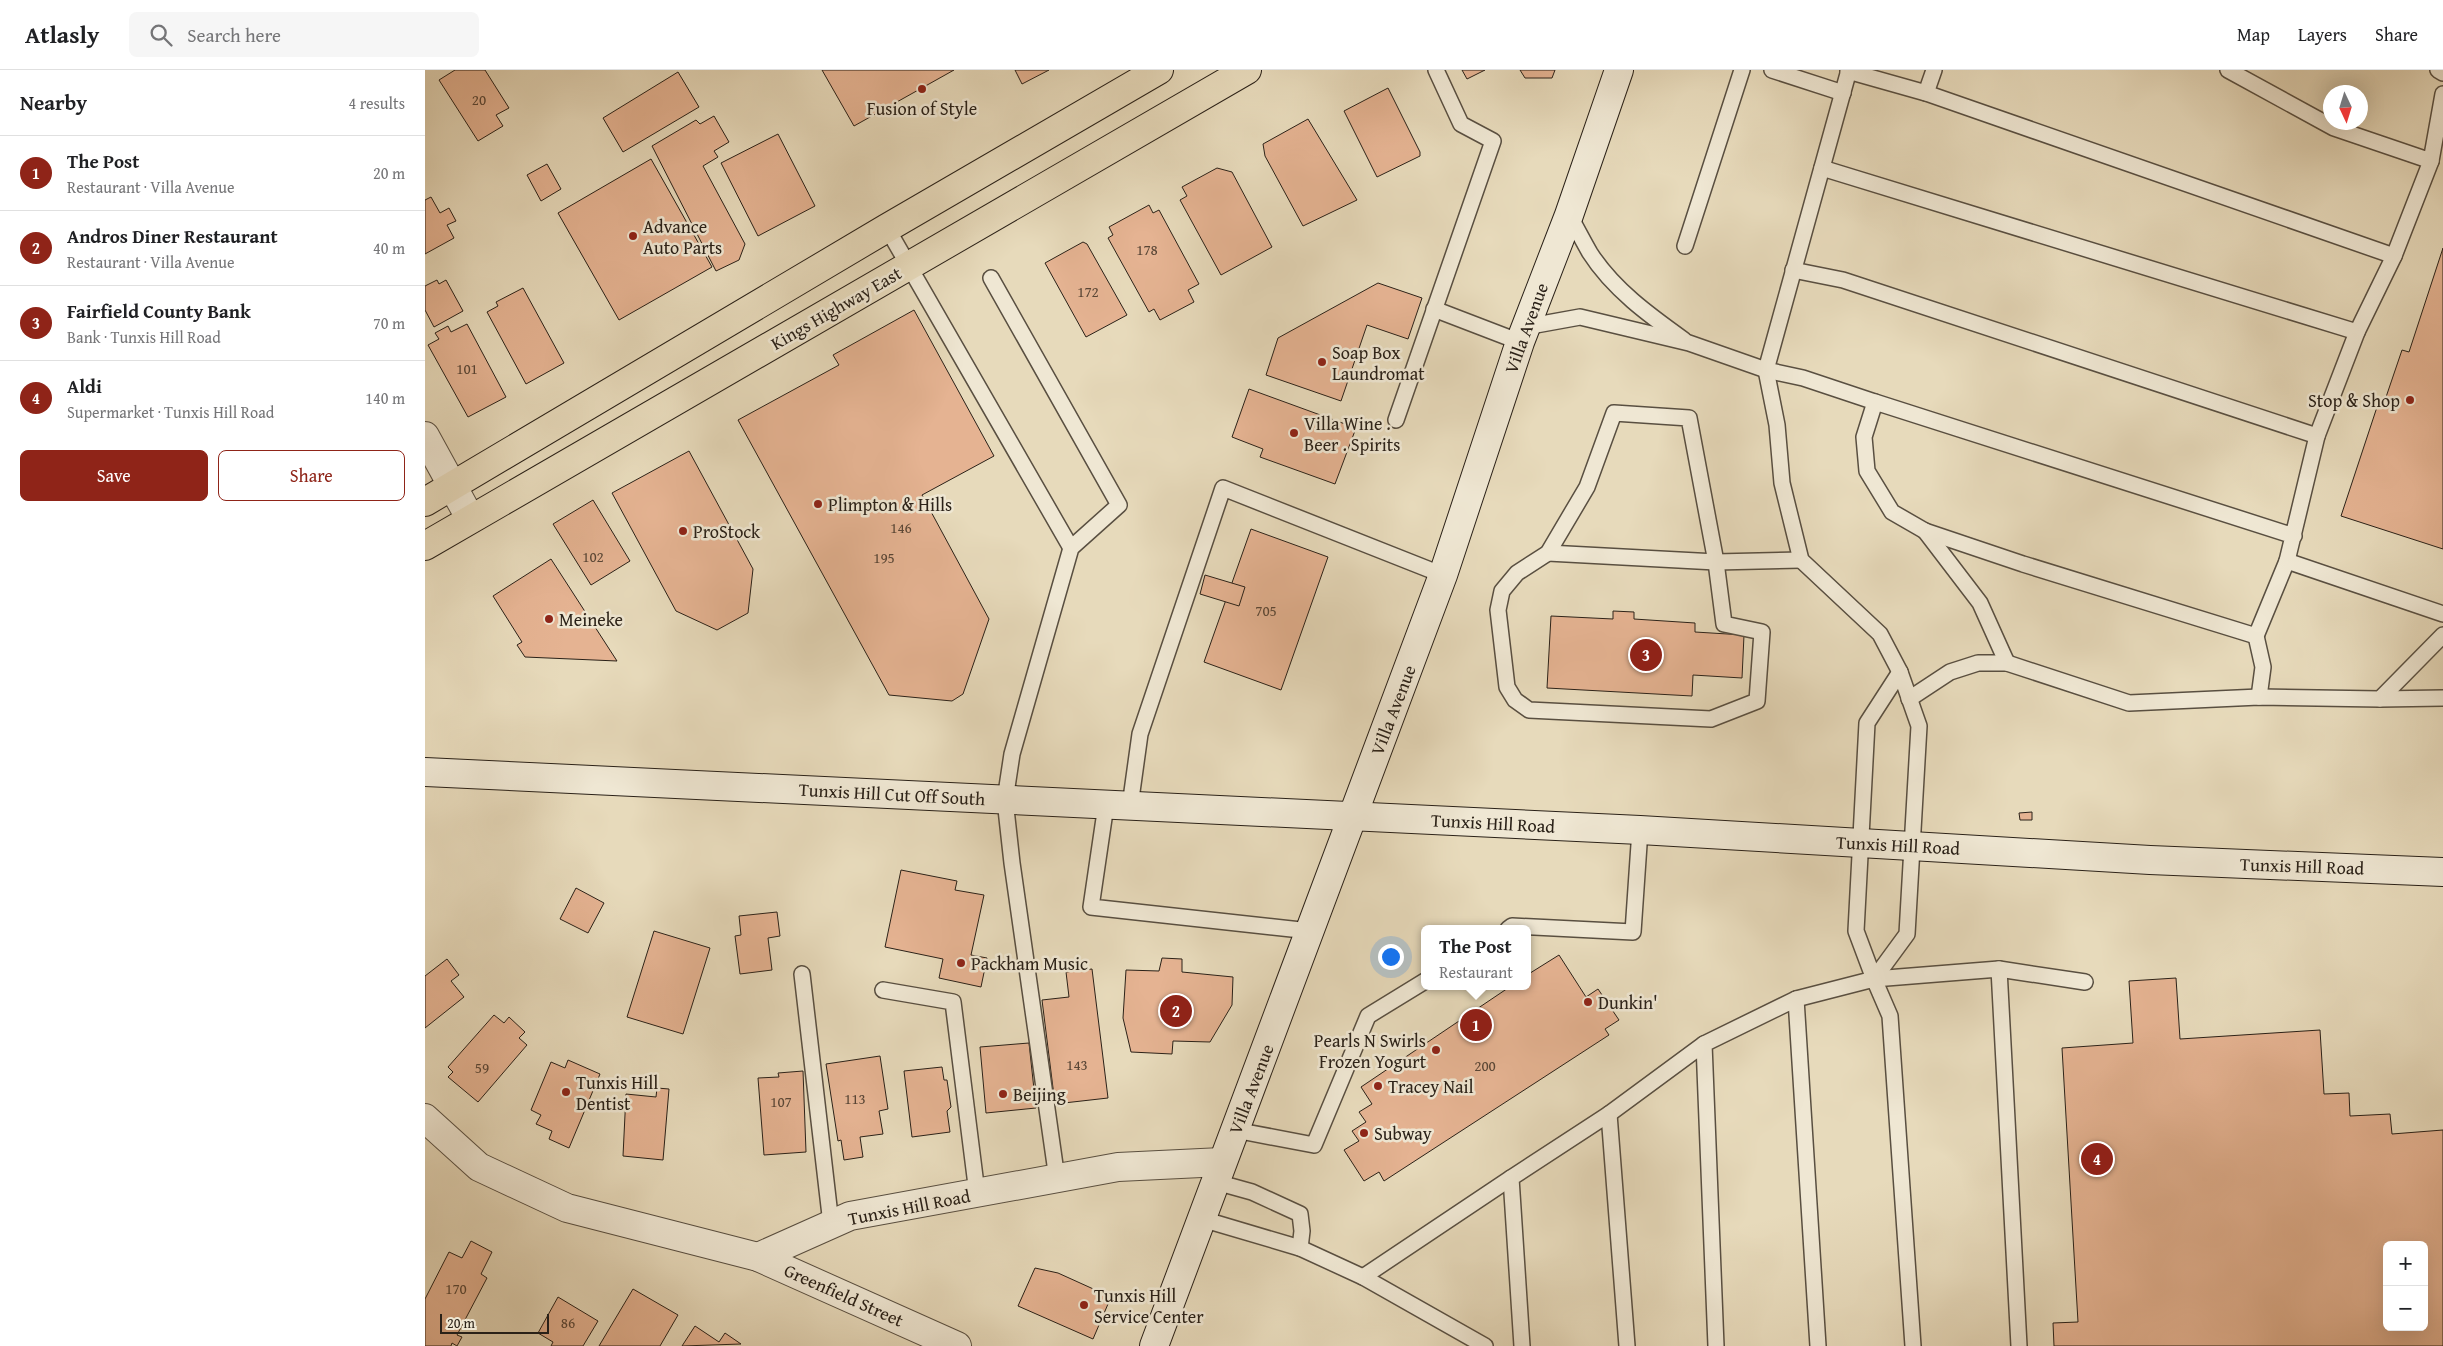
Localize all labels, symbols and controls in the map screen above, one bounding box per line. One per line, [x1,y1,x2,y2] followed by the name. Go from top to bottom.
[129,12,479,57] search box
[25,17,99,52] text: Atlasly
[147,21,175,49] icon: search
[187,21,281,49] text: Search here
[2237,21,2270,48] text: Map
[2298,21,2347,48] text: Layers
[2375,21,2418,48] text: Share
[916,83,928,95] marker: Fusion of Style
[2323,85,2368,130] north arrow
[20,87,87,118] text: Nearby
[472,89,486,110] house number: 20
[348,91,405,115] text: 4 results
[867,95,977,122] place label: Fusion of Style
[67,147,139,175] text: The Post
[32,161,40,185] text: 1
[373,161,405,185] text: 20 m
[67,175,234,199] text: Restaurant · Villa Avenue
[643,213,722,261] place label: Advance Auto Parts
[67,222,278,250] text: Andros Diner Restaurant
[627,230,639,242] marker: Advance Auto Parts
[32,236,40,260] text: 2
[373,236,405,260] text: 40 m
[1136,239,1158,260] house number: 178
[67,250,234,274] text: Restaurant · Villa Avenue
[766,259,907,356] street label: Kings Highway East
[1497,279,1555,377] street label: Villa Avenue
[1077,281,1099,302] house number: 172
[67,297,251,325] text: Fairfield County Bank
[32,311,40,335] text: 3
[373,311,405,335] text: 70 m
[67,325,221,349] text: Bank · Tunxis Hill Road
[1332,339,1425,387] place label: Soap Box Laundromat
[1316,356,1328,368] marker: Soap Box Laundromat
[456,358,478,379] house number: 101
[67,372,102,400] text: Aldi
[32,386,40,410] text: 4
[365,386,405,410] text: 140 m
[2308,387,2400,414] place label: Stop & Shop
[2404,394,2416,406] marker: Stop & Shop
[67,400,274,424] text: Supermarket · Tunxis Hill Road
[1304,410,1400,458] place label: Villa Wine . Beer . Spirits
[1288,427,1300,439] marker: Villa Wine . Beer . Spirits
[20,450,208,501] button: Save
[218,450,405,501] button: Share
[828,491,952,518] place label: Plimpton & Hills
[812,498,824,510] marker: Plimpton & Hills
[890,517,912,538] house number: 146
[693,518,761,545] place label: ProStock
[677,525,689,537] marker: ProStock
[582,546,604,567] house number: 102
[873,547,895,568] house number: 195
[1255,600,1277,621] house number: 705
[559,606,623,633] place label: Meineke
[543,613,555,625] marker: Meineke
[1630,636,1662,674] pin: 3
[1363,661,1423,759] street label: Villa Avenue
[798,776,986,812] street label: Tunxis Hill Cut Off South
[1430,806,1556,840] street label: Tunxis Hill Road
[1835,828,1961,862] street label: Tunxis Hill Road
[2240,850,2365,882] street label: Tunxis Hill Road
[1421,925,1531,990] popup
[1439,932,1512,960] text: The Post
[1378,944,1404,970] your location
[971,950,1088,977] place label: Packham Music
[955,957,967,969] marker: Packham Music
[1439,960,1513,984] text: Restaurant
[1598,989,1658,1016] place label: Dunkin'
[1160,992,1192,1030] pin: 2
[1582,996,1594,1008] marker: Dunkin'
[1460,1006,1492,1044] pin: 1
[1314,1027,1427,1075] place label: Pearls N Swirls Frozen Yogurt
[1221,1040,1281,1138] street label: Villa Avenue
[1430,1044,1442,1056] marker: Pearls N Swirls Frozen Yogurt
[1066,1054,1088,1075] house number: 143
[1474,1055,1496,1076] house number: 200
[475,1057,489,1078] house number: 59
[576,1069,658,1117] place label: Tunxis Hill Dentist
[1388,1073,1474,1100] place label: Tracey Nail
[1372,1080,1384,1092] marker: Tracey Nail
[1013,1081,1066,1108] place label: Beijing
[560,1086,572,1098] marker: Tunxis Hill Dentist
[844,1088,866,1109] house number: 113
[997,1088,1009,1100] marker: Beijing
[770,1091,792,1112] house number: 107
[1374,1120,1432,1147] place label: Subway
[1358,1127,1370,1139] marker: Subway
[2081,1140,2113,1178] pin: 4
[846,1182,973,1232] street label: Tunxis Hill Road
[2383,1241,2428,1331] map controls
[2383,1241,2428,1286] button: +
[780,1257,909,1334] street label: Greenfield Street
[445,1278,467,1299] house number: 170
[1094,1282,1204,1330] place label: Tunxis Hill Service Center
[2383,1286,2428,1331] button: −
[1078,1299,1090,1311] marker: Tunxis Hill Service Center
[440,1311,549,1334] scale bar
[561,1312,575,1333] house number: 86
[447,1313,475,1333] text: 20 m

